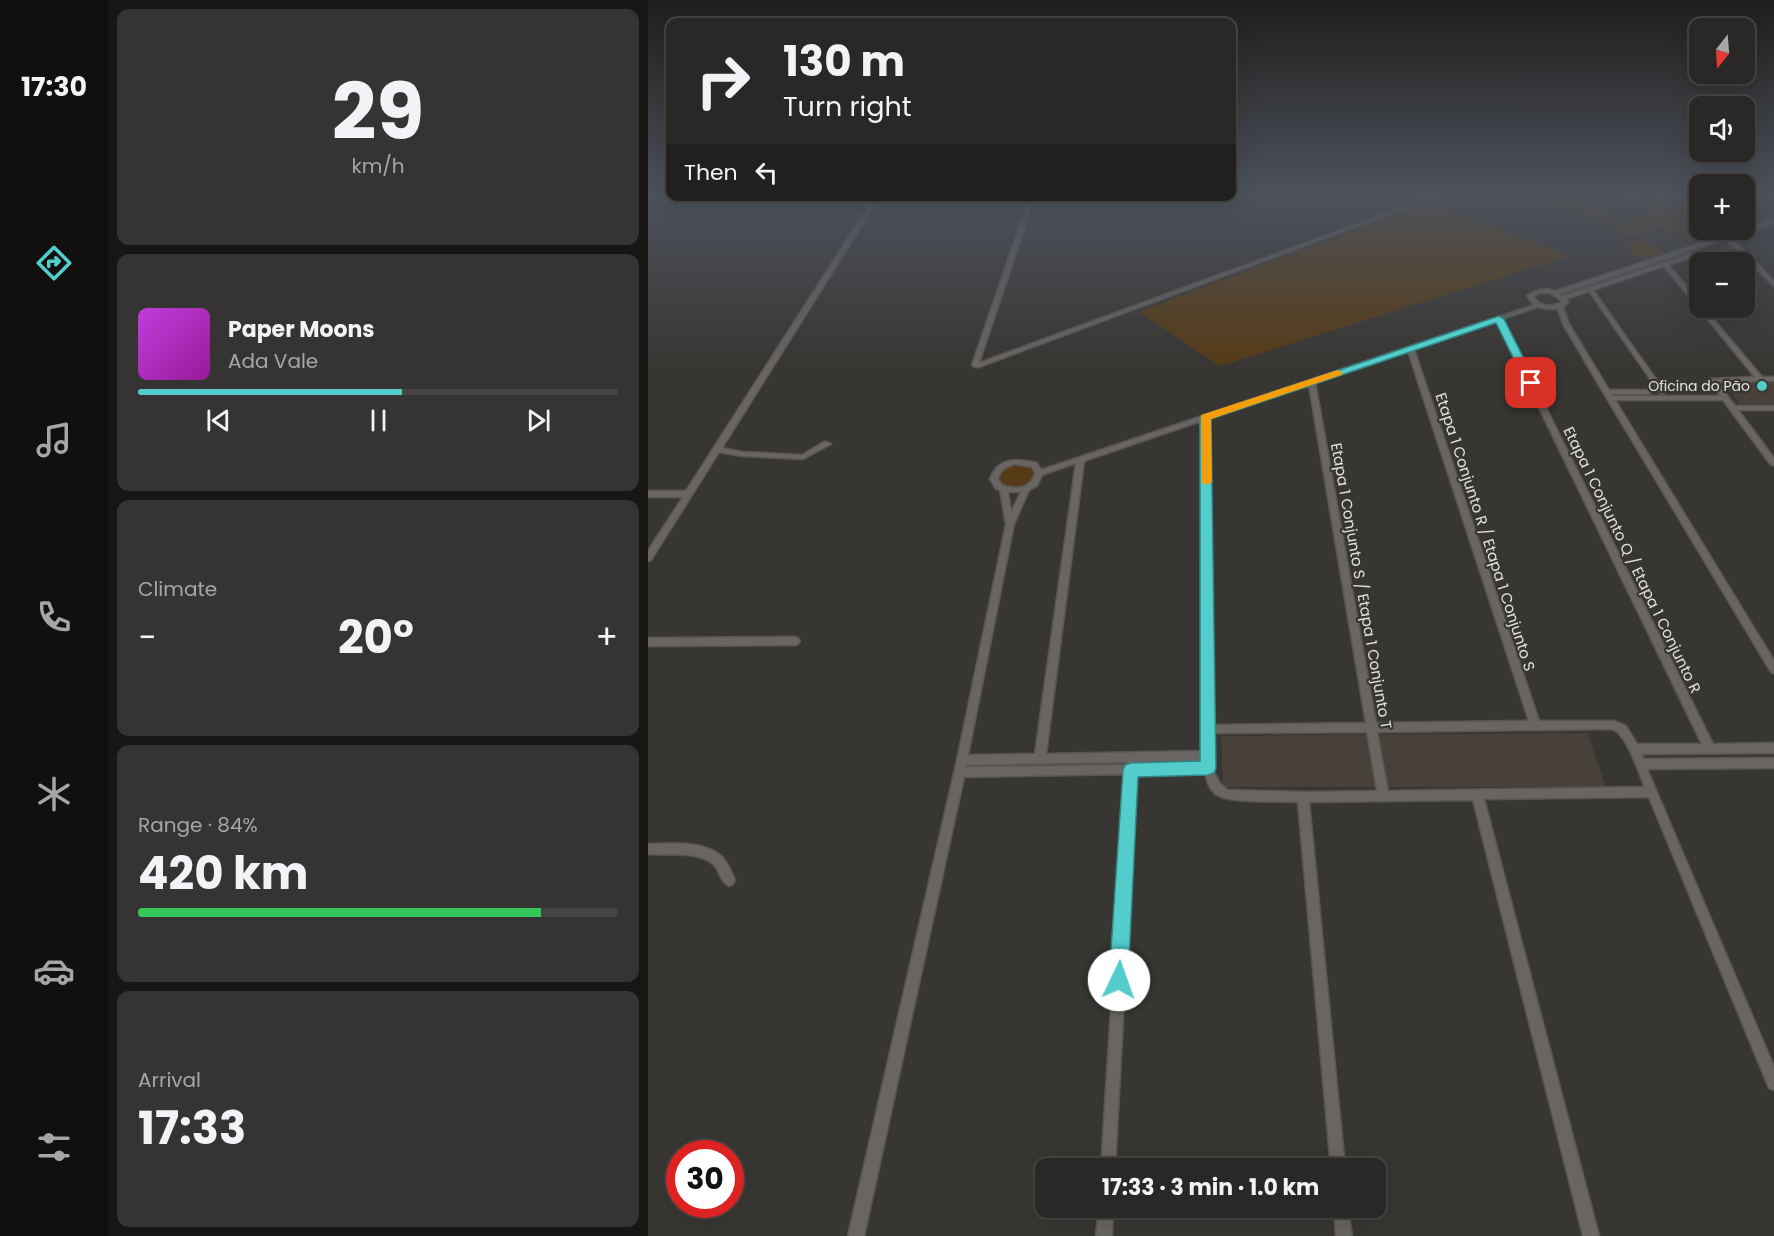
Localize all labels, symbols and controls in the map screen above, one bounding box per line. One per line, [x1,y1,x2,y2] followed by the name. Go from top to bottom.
[1689,18,1755,84] north arrow
[1689,18,1755,318] map controls
[783,32,905,91] text: 130 m
[684,42,762,120] icon: right
[332,57,424,166] text: 29
[21,68,87,105] text: 17:30
[783,88,912,125] text: Turn right
[1689,96,1755,162] button: sound
[351,152,405,180] text: km/h
[750,156,783,189] icon: left
[684,157,738,188] text: Then
[1689,174,1755,240] button: +
[33,242,75,284] icon: directions
[1689,252,1755,318] button: −
[228,314,375,345] text: Paper Moons
[228,347,318,375] text: Ada Vale
[1505,357,1556,408] pin
[1514,366,1547,399] icon: arrive
[1648,376,1750,396] place label: Oficina do Pão
[1755,379,1769,393] marker: Oficina do Pão
[1430,390,1540,674] street label: Etapa 1 Conjunto R / Etapa 1 Conjunto S
[202,404,235,437] icon: previous
[362,404,395,437] icon: pause
[522,404,555,437] icon: next
[33,419,75,461] icon: music
[1558,423,1706,697] street label: Etapa 1 Conjunto Q / Etapa 1 Conjunto R
[1326,441,1397,731] street label: Etapa 1 Conjunto S / Etapa 1 Conjunto T
[138,575,217,603] text: Climate
[33,596,75,638] icon: phone
[338,606,414,669] text: 20°
[138,614,156,661] text: −
[595,614,618,661] text: +
[33,773,75,815] icon: climate
[138,811,258,839] text: Range · 84%
[138,842,309,905] text: 420 km
[1087,948,1151,1012] position arrow
[33,950,75,992] icon: car
[138,1066,201,1094] text: Arrival
[138,1097,246,1160] text: 17:33
[33,1126,75,1168] icon: filters
[666,1140,744,1218] speed limit sign: 30
[1102,1172,1319,1203] text: 17:33 · 3 min · 1.0 km

